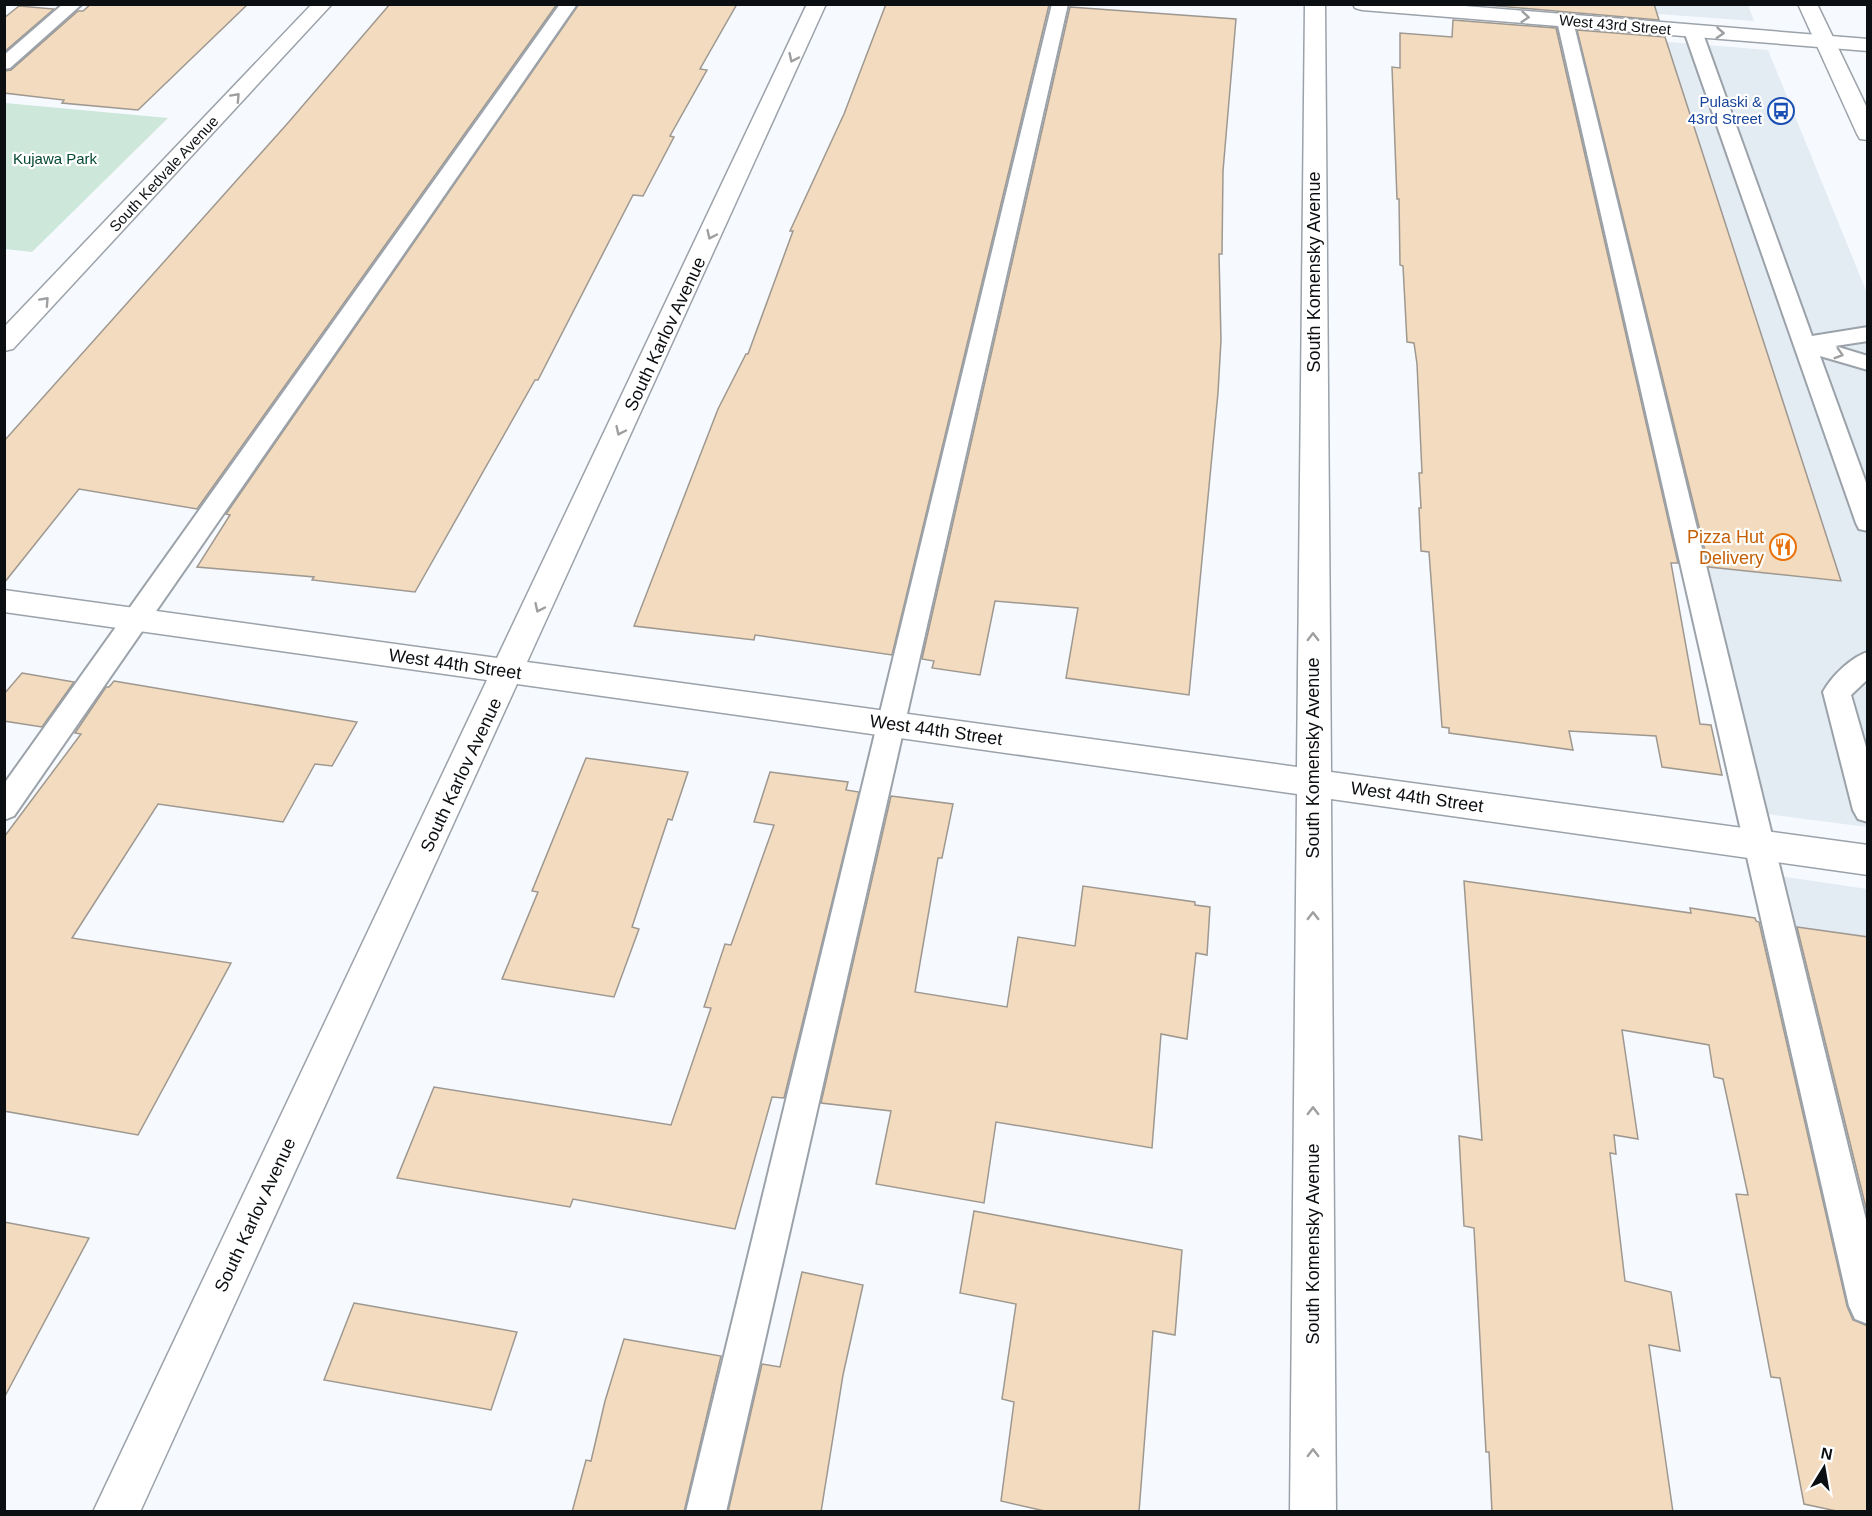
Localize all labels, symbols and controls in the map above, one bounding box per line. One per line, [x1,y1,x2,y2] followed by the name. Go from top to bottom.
[1521,11,1530,24] one-way arrow
[1558,11,1673,38] street label: West 43rd Street
[1715,26,1724,39] one-way arrow
[788,51,800,62] one-way arrow
[1688,93,1763,127] place label: Pulaski & 43rd Street
[228,94,239,105] one-way arrow
[1766,96,1796,126] bus stop icon: Pulaski & 43rd Street
[106,112,222,235] street label: South Kedvale Avenue
[13,150,98,167] park label: Kujawa Park
[1304,172,1324,372] street label: South Komensky Avenue
[706,228,718,239] one-way arrow
[620,254,710,414] street label: South Karlov Avenue
[37,297,48,308] one-way arrow
[1833,347,1844,359] one-way arrow
[616,424,628,435] one-way arrow
[1687,527,1764,568] place label: Pizza Hut Delivery
[1768,532,1798,562] restaurant icon: Pizza Hut Delivery
[534,601,546,612] one-way arrow
[1307,633,1319,642] one-way arrow
[387,645,523,683] street label: West 44th Street
[1303,658,1323,858] street label: South Komensky Avenue
[416,695,506,855] street label: South Karlov Avenue
[868,711,1004,749] street label: West 44th Street
[1349,778,1485,816] street label: West 44th Street
[1307,912,1319,921] one-way arrow
[1307,1107,1319,1116] one-way arrow
[210,1135,300,1295] street label: South Karlov Avenue
[1303,1144,1323,1344] street label: South Komensky Avenue
[1794,1438,1854,1498] north arrow
[1819,1444,1834,1463] text: N
[1307,1449,1319,1458] one-way arrow

